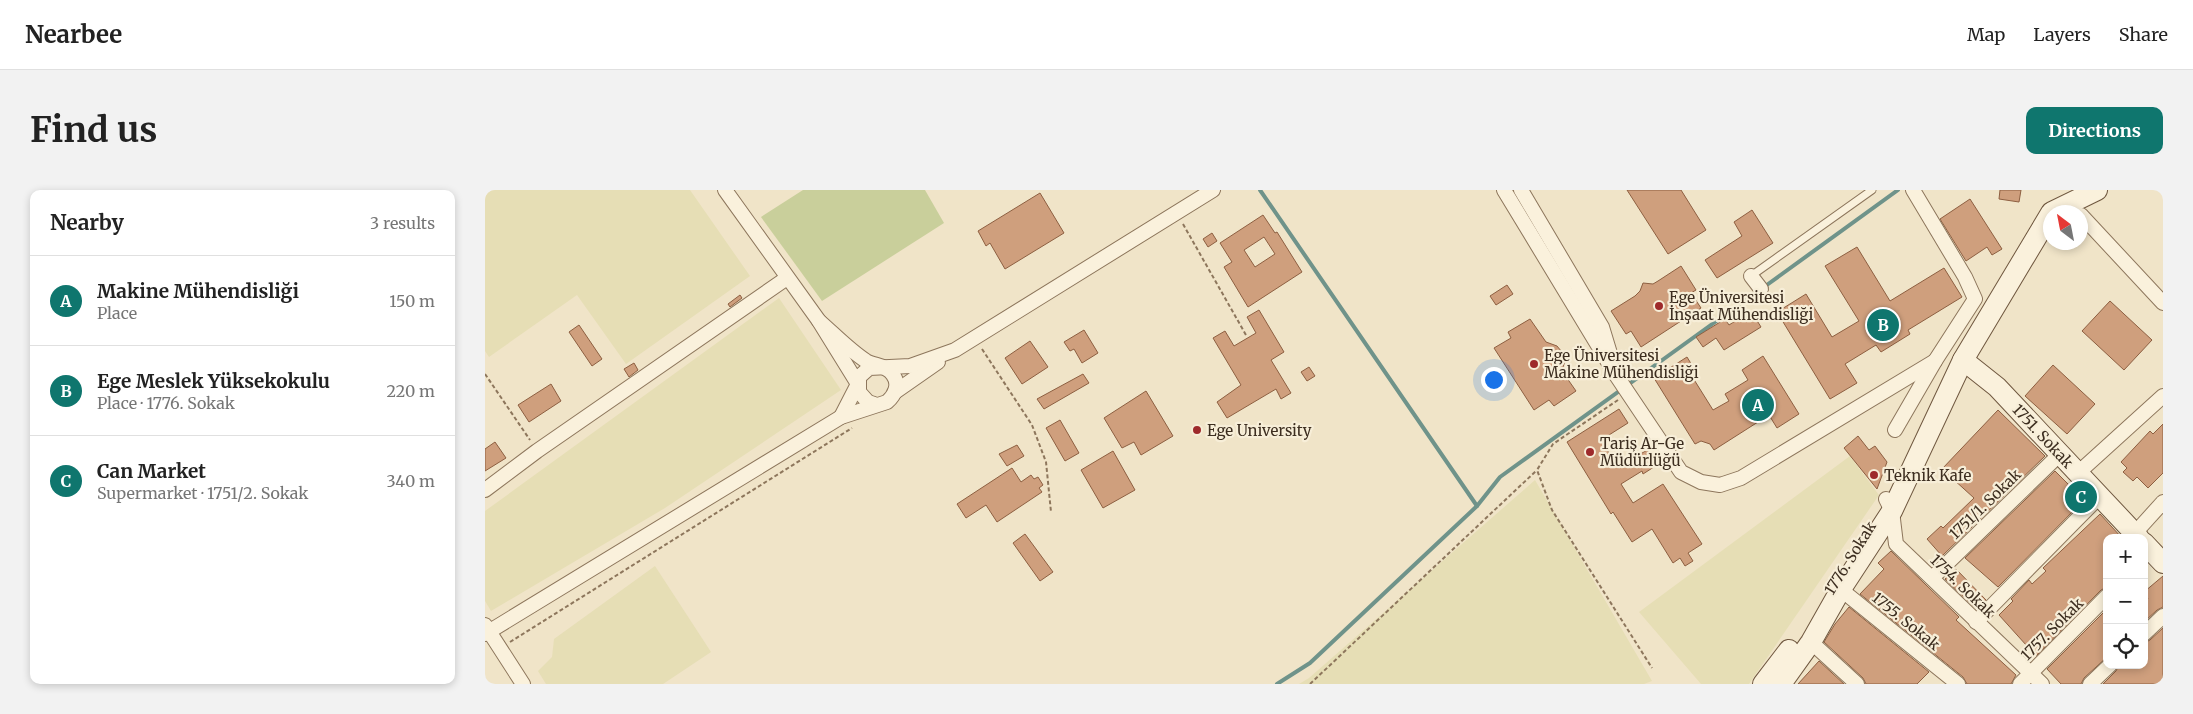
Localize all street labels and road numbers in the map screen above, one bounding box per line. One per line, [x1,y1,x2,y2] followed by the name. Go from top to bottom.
[2008,400,2078,472] street label: 1751. Sokak
[1945,465,2025,543] street label: 1751/1. Sokak
[1820,517,1880,598] street label: 1776. Sokak
[1926,550,2000,622] street label: 1754. Sokak
[1868,588,1944,655] street label: 1755. Sokak
[2017,593,2088,664] street label: 1757. Sokak

